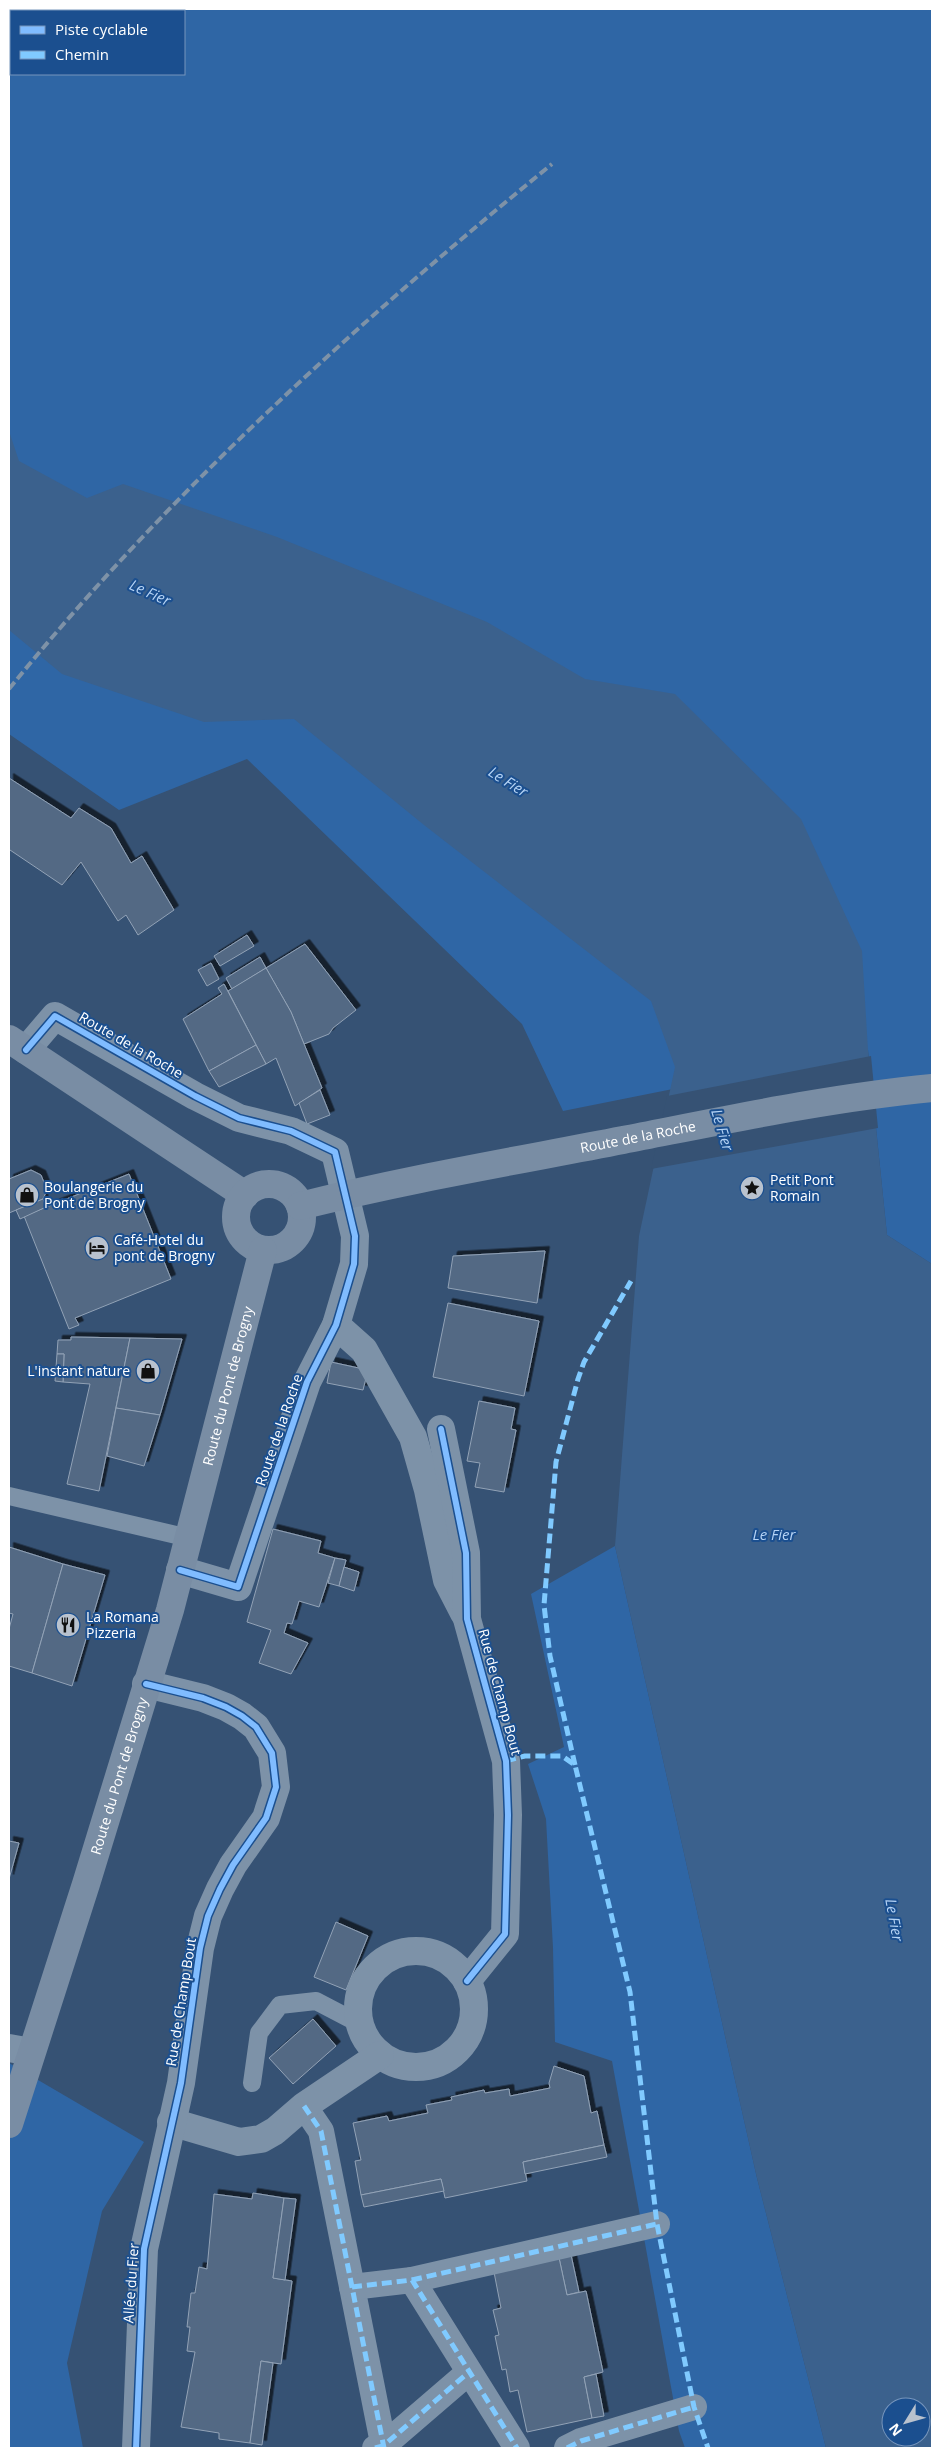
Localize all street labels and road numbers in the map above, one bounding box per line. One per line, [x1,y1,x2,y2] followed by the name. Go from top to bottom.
[76,1007,187,1082] street label: Route de la Roche
[578,1116,698,1157] street label: Route de la Roche
[198,1303,257,1467] street label: Route du Pont de Brogny
[250,1371,307,1488] street label: Route de la Roche
[474,1627,527,1757] street label: Rue de Champ Bout
[86,1694,152,1857] street label: Route du Pont de Brogny
[161,1936,200,2068] street label: Rue de Champ Bout
[118,2242,143,2324] street label: Allée du Fier

